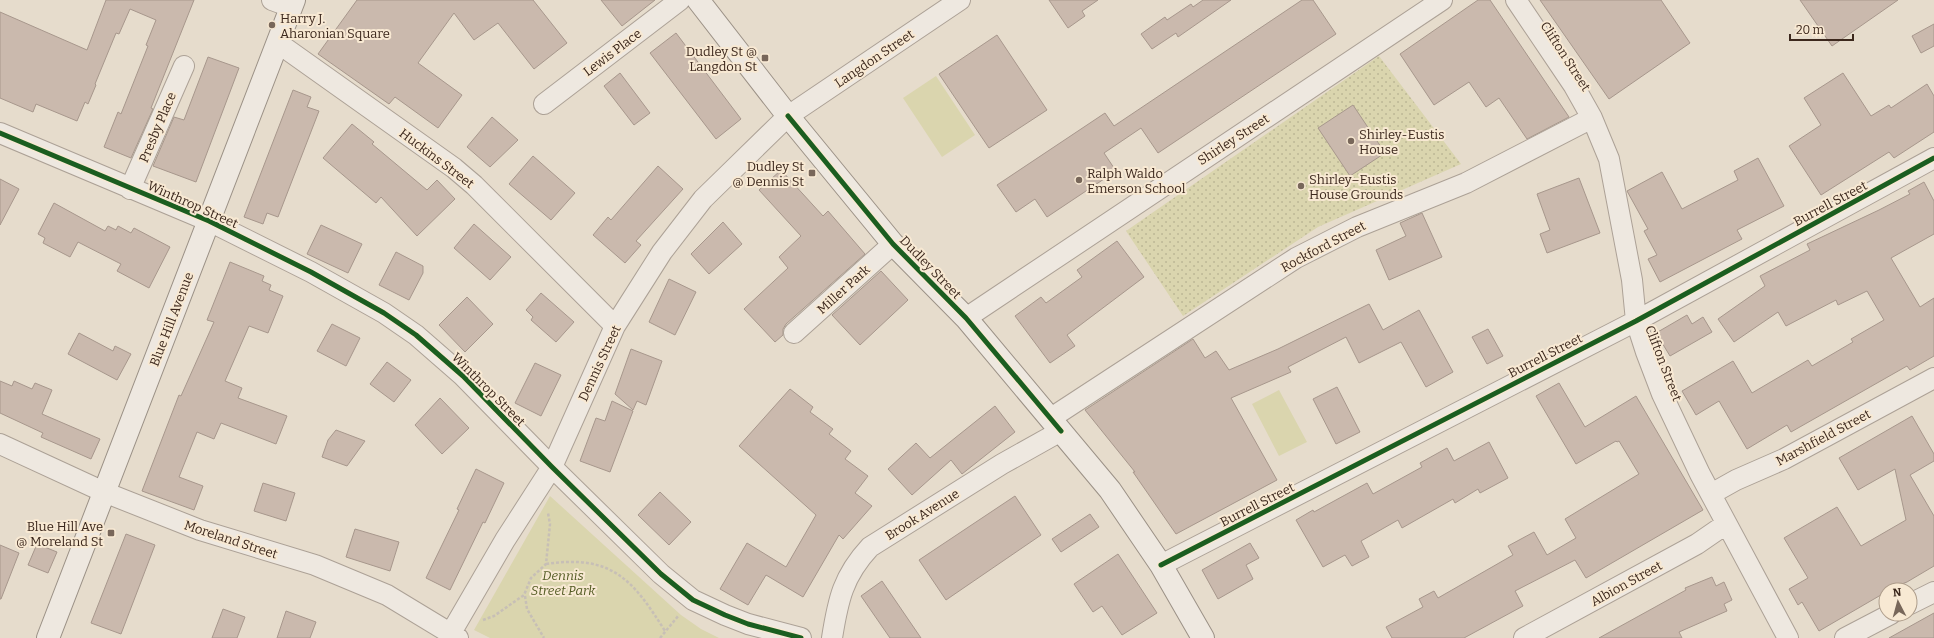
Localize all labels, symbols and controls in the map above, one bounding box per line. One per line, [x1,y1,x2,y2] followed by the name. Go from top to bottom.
[280,11,390,41] place label: Harry J. Aharonian Square
[1790,16,1853,42] scale bar
[1538,19,1594,94] street label: Clifton Street
[267,20,277,30] marker: Harry J. Aharonian Square
[1796,23,1825,37] text: 20 m
[580,26,644,79] street label: Lewis Place
[832,26,917,90] street label: Langdon Street
[686,44,757,74] place label: Dudley St @ Langdon St
[760,53,770,63] marker: Dudley St @ Langdon St
[136,90,179,165] street label: Presby Place
[1195,111,1272,168] street label: Shirley Street
[396,125,477,192] street label: Huckins Street
[1359,127,1444,157] place label: Shirley-Eustis House
[1346,136,1356,146] marker: Shirley-Eustis House
[732,159,804,189] place label: Dudley St @ Dennis St
[1087,166,1186,196] place label: Ralph Waldo Emerson School
[807,168,817,178] marker: Dudley St @ Dennis St
[1309,172,1403,202] place label: Shirley–Eustis House Grounds
[1074,175,1084,185] marker: Ralph Waldo Emerson School
[145,178,241,231] street label: Winthrop Street
[1791,178,1870,229] street label: Burrell Street
[1296,181,1306,191] marker: Shirley–Eustis House Grounds
[1278,218,1368,275] street label: Rockford Street
[897,233,965,302] street label: Dudley Street
[814,261,873,317] street label: Miller Park
[147,270,196,368] street label: Blue Hill Avenue
[575,323,624,404] street label: Dennis Street
[1642,323,1685,403] street label: Clifton Street
[1506,330,1585,381] street label: Burrell Street
[449,350,529,429] street label: Winthrop Street
[1773,406,1873,469] street label: Marshfield Street
[1218,479,1297,530] street label: Burrell Street
[883,486,962,543] street label: Brook Avenue
[182,517,280,562] street label: Moreland Street
[16,519,103,549] place label: Blue Hill Ave @ Moreland St
[106,528,116,538] marker: Blue Hill Ave @ Moreland St
[1588,558,1665,609] street label: Albion Street
[531,568,596,598] park label: Dennis Street Park
[1878,582,1918,622] north arrow
[1892,586,1902,599] text: N

